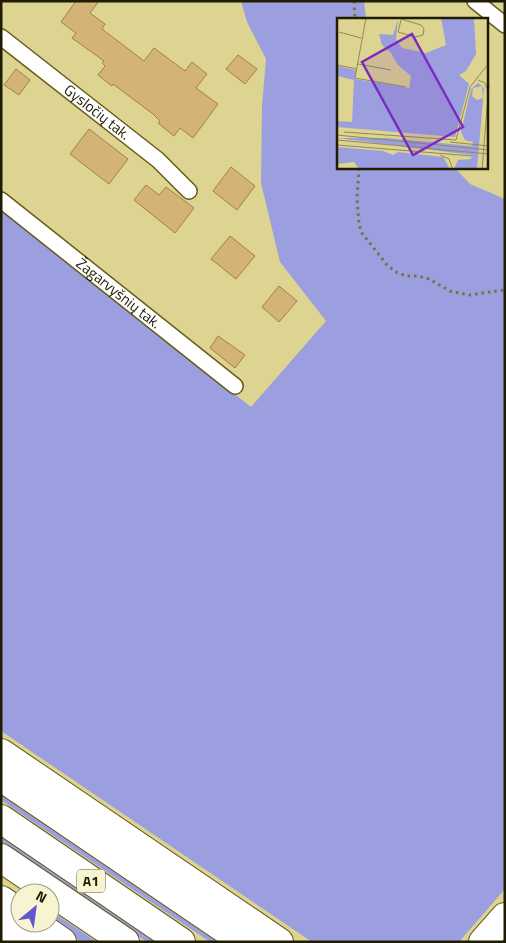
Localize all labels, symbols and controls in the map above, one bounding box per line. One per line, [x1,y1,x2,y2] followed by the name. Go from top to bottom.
[337,18,488,169] inset map
[59,78,136,145] street label: Gysločių tak.
[71,252,166,334] street label: Žagarvyšnių tak.
[77,869,105,892] road number: A1
[10,883,60,933] north arrow
[32,885,51,908] text: N

